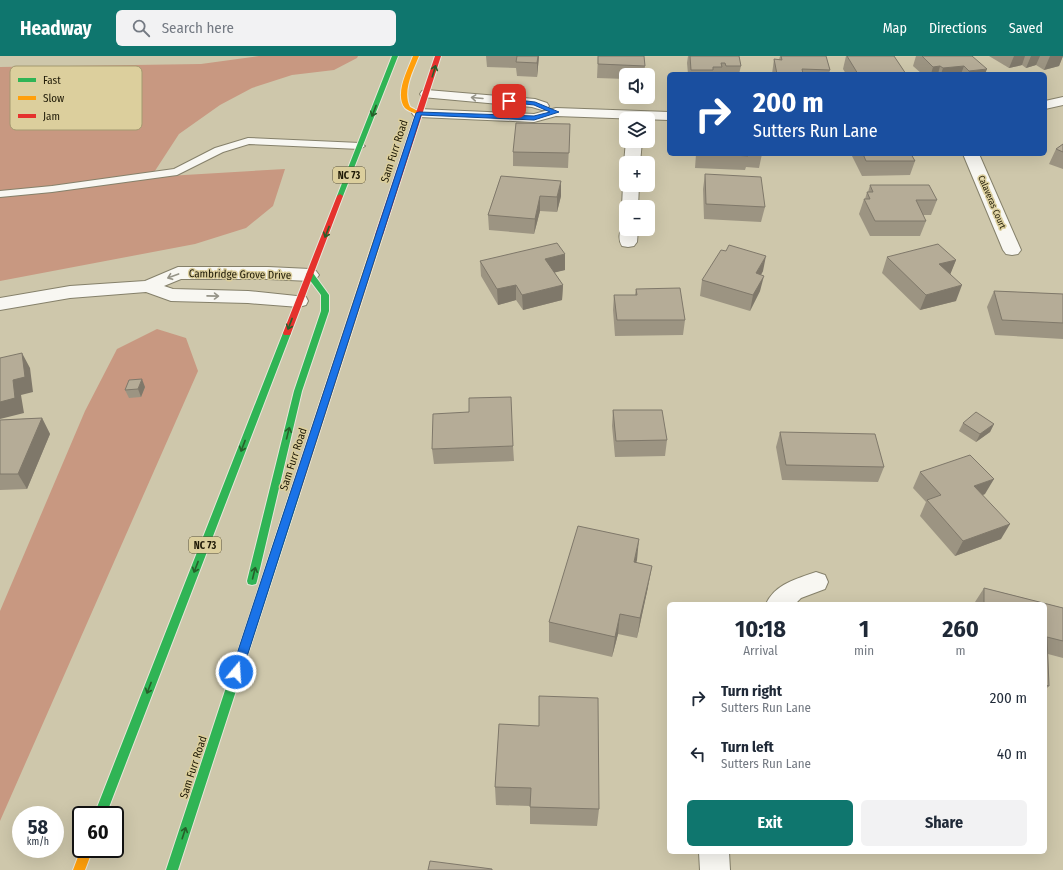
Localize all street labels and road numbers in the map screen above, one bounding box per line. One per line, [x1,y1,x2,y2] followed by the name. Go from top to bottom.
[378,118,411,184] street label: Sam Furr Road
[333,167,365,183] road number: NC 73
[976,174,1008,230] street label: Calaveras Court
[189,267,291,282] street label: Cambridge Grove Drive
[277,426,310,492] street label: Sam Furr Road
[189,537,221,553] road number: NC 73
[177,734,210,800] street label: Sam Furr Road

